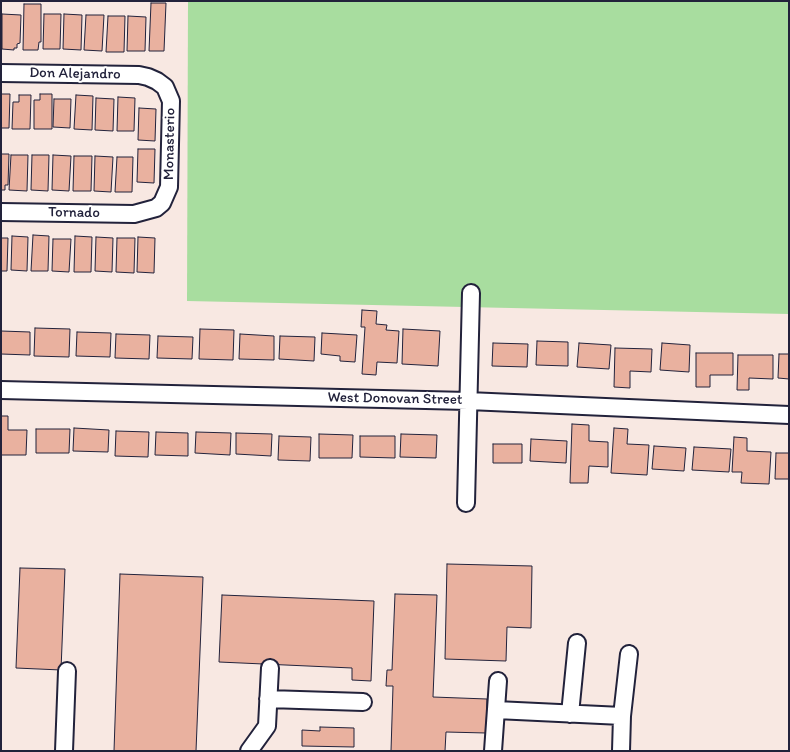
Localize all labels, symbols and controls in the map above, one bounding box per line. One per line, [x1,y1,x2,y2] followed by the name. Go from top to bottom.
[29,64,121,84] street label: Don Alejandro
[160,108,180,180] street label: Monasterio
[48,204,100,222] street label: Tornado
[327,389,463,409] street label: West Donovan Street

